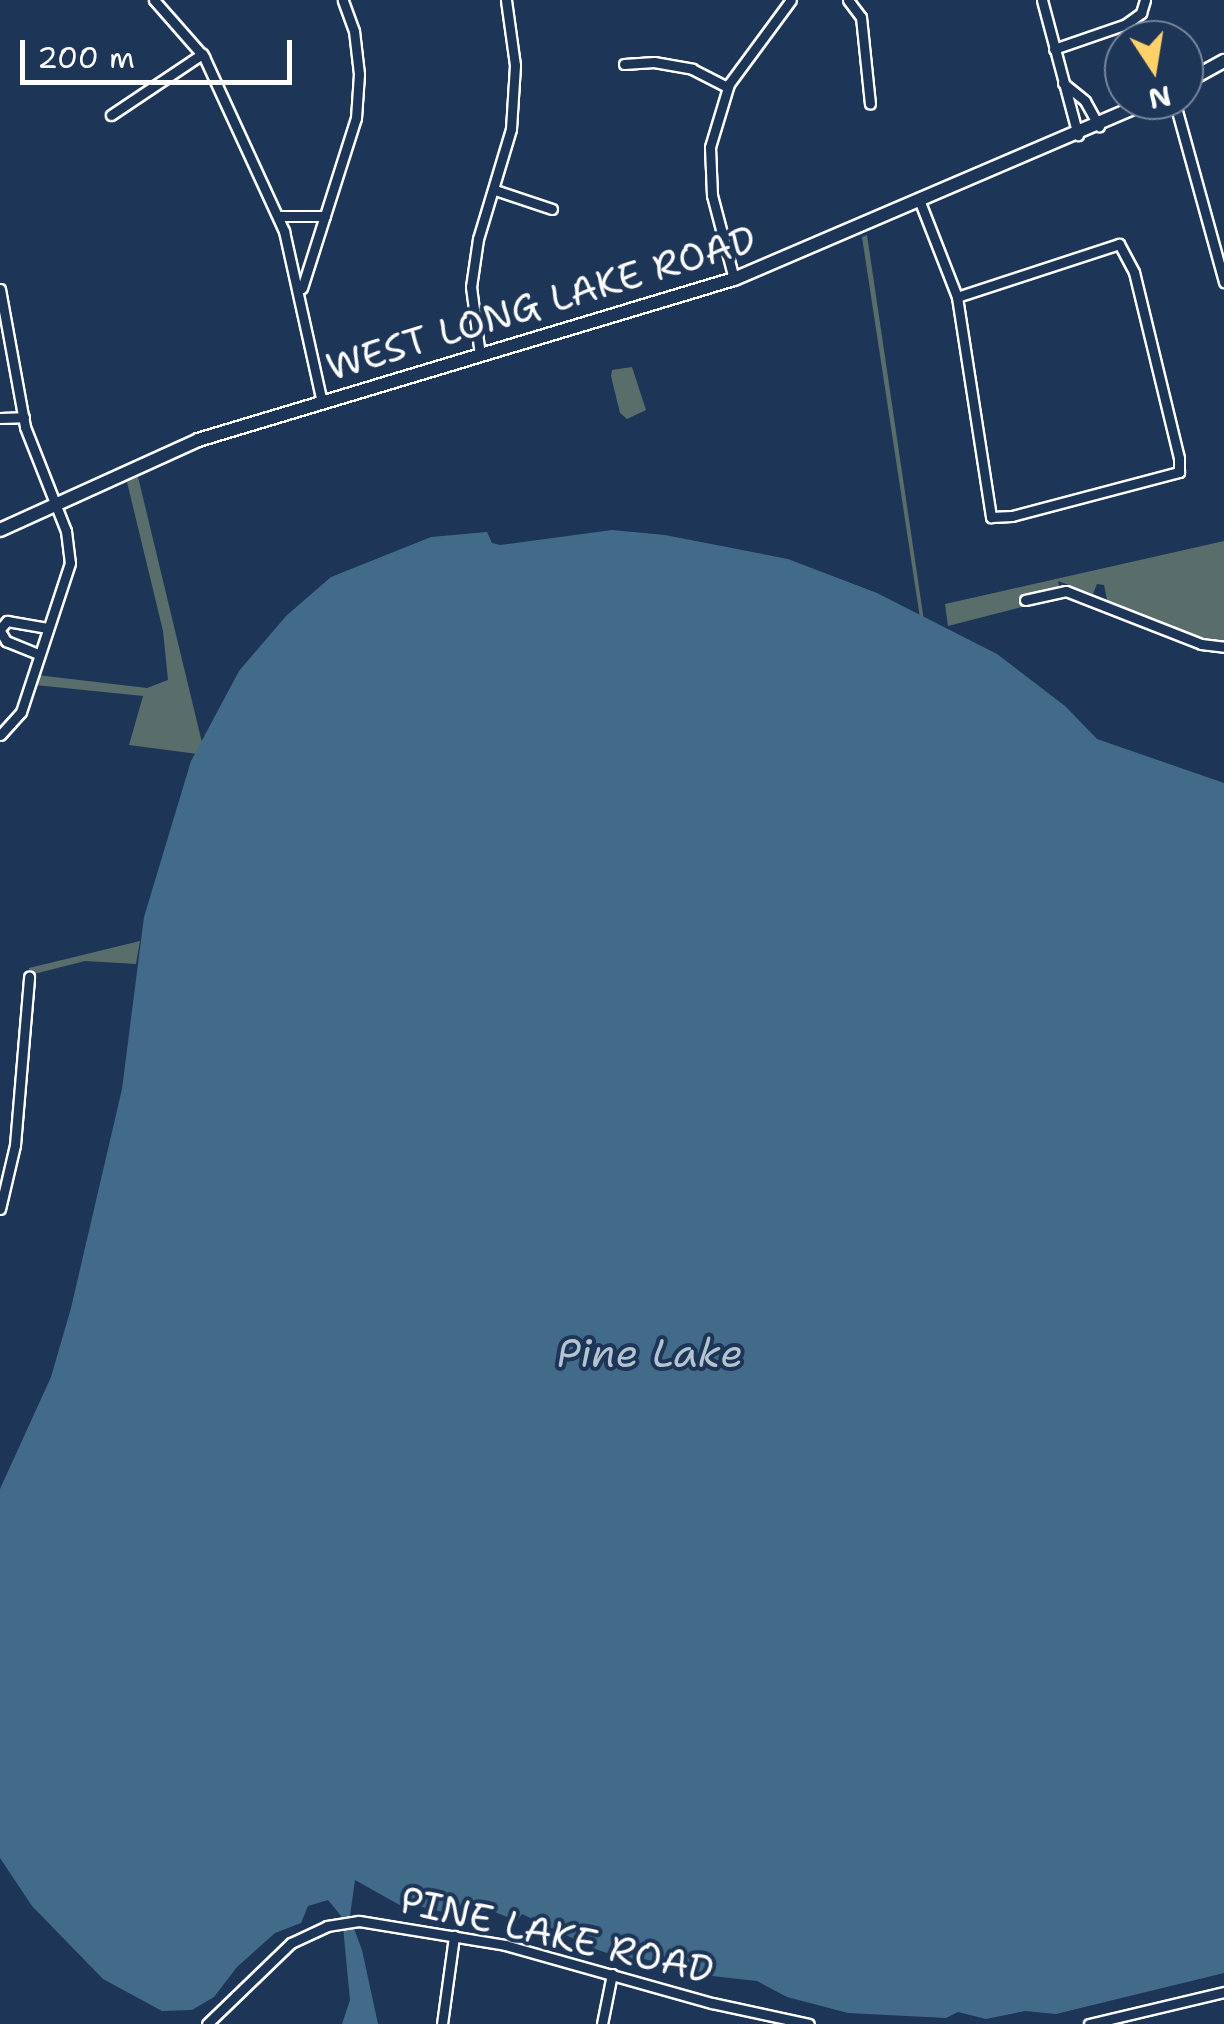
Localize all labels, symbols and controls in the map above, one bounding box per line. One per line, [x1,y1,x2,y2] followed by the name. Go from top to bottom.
[25,20,298,82] scale bar
[1104,20,1204,120] north arrow
[37,37,135,78] text: 200 m
[1145,76,1175,118] text: N
[321,216,761,390] street label: WEST LONG LAKE ROAD
[557,1329,743,1377] water label: Pine Lake
[396,1877,718,1993] street label: PINE LAKE ROAD

